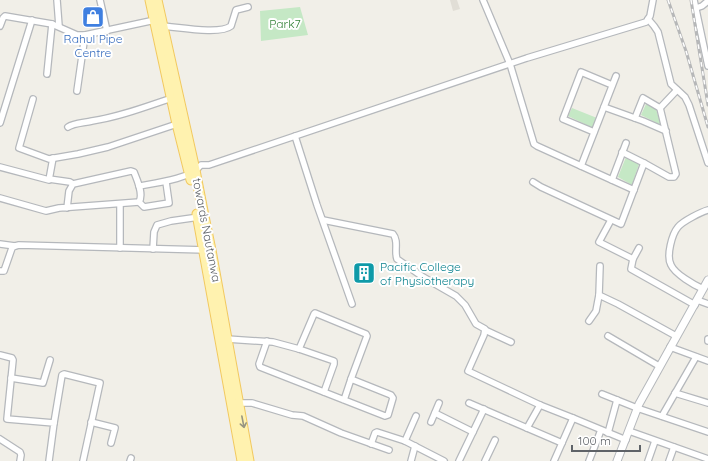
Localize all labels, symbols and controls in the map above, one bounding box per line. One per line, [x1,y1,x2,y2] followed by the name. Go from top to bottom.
[80,4,106,30] shop icon: Rahul Pipe Centre
[269,16,301,31] park label: Park7
[64,31,123,60] place label: Rahul Pipe Centre
[190,177,224,283] street label: towards Nautanwa
[380,259,474,288] place label: Pacific College of Physiotherapy
[351,260,377,286] building icon: Pacific College of Physiotherapy
[239,415,247,428] one-way arrow
[572,427,640,453] scale bar
[578,433,611,448] text: 100 m

